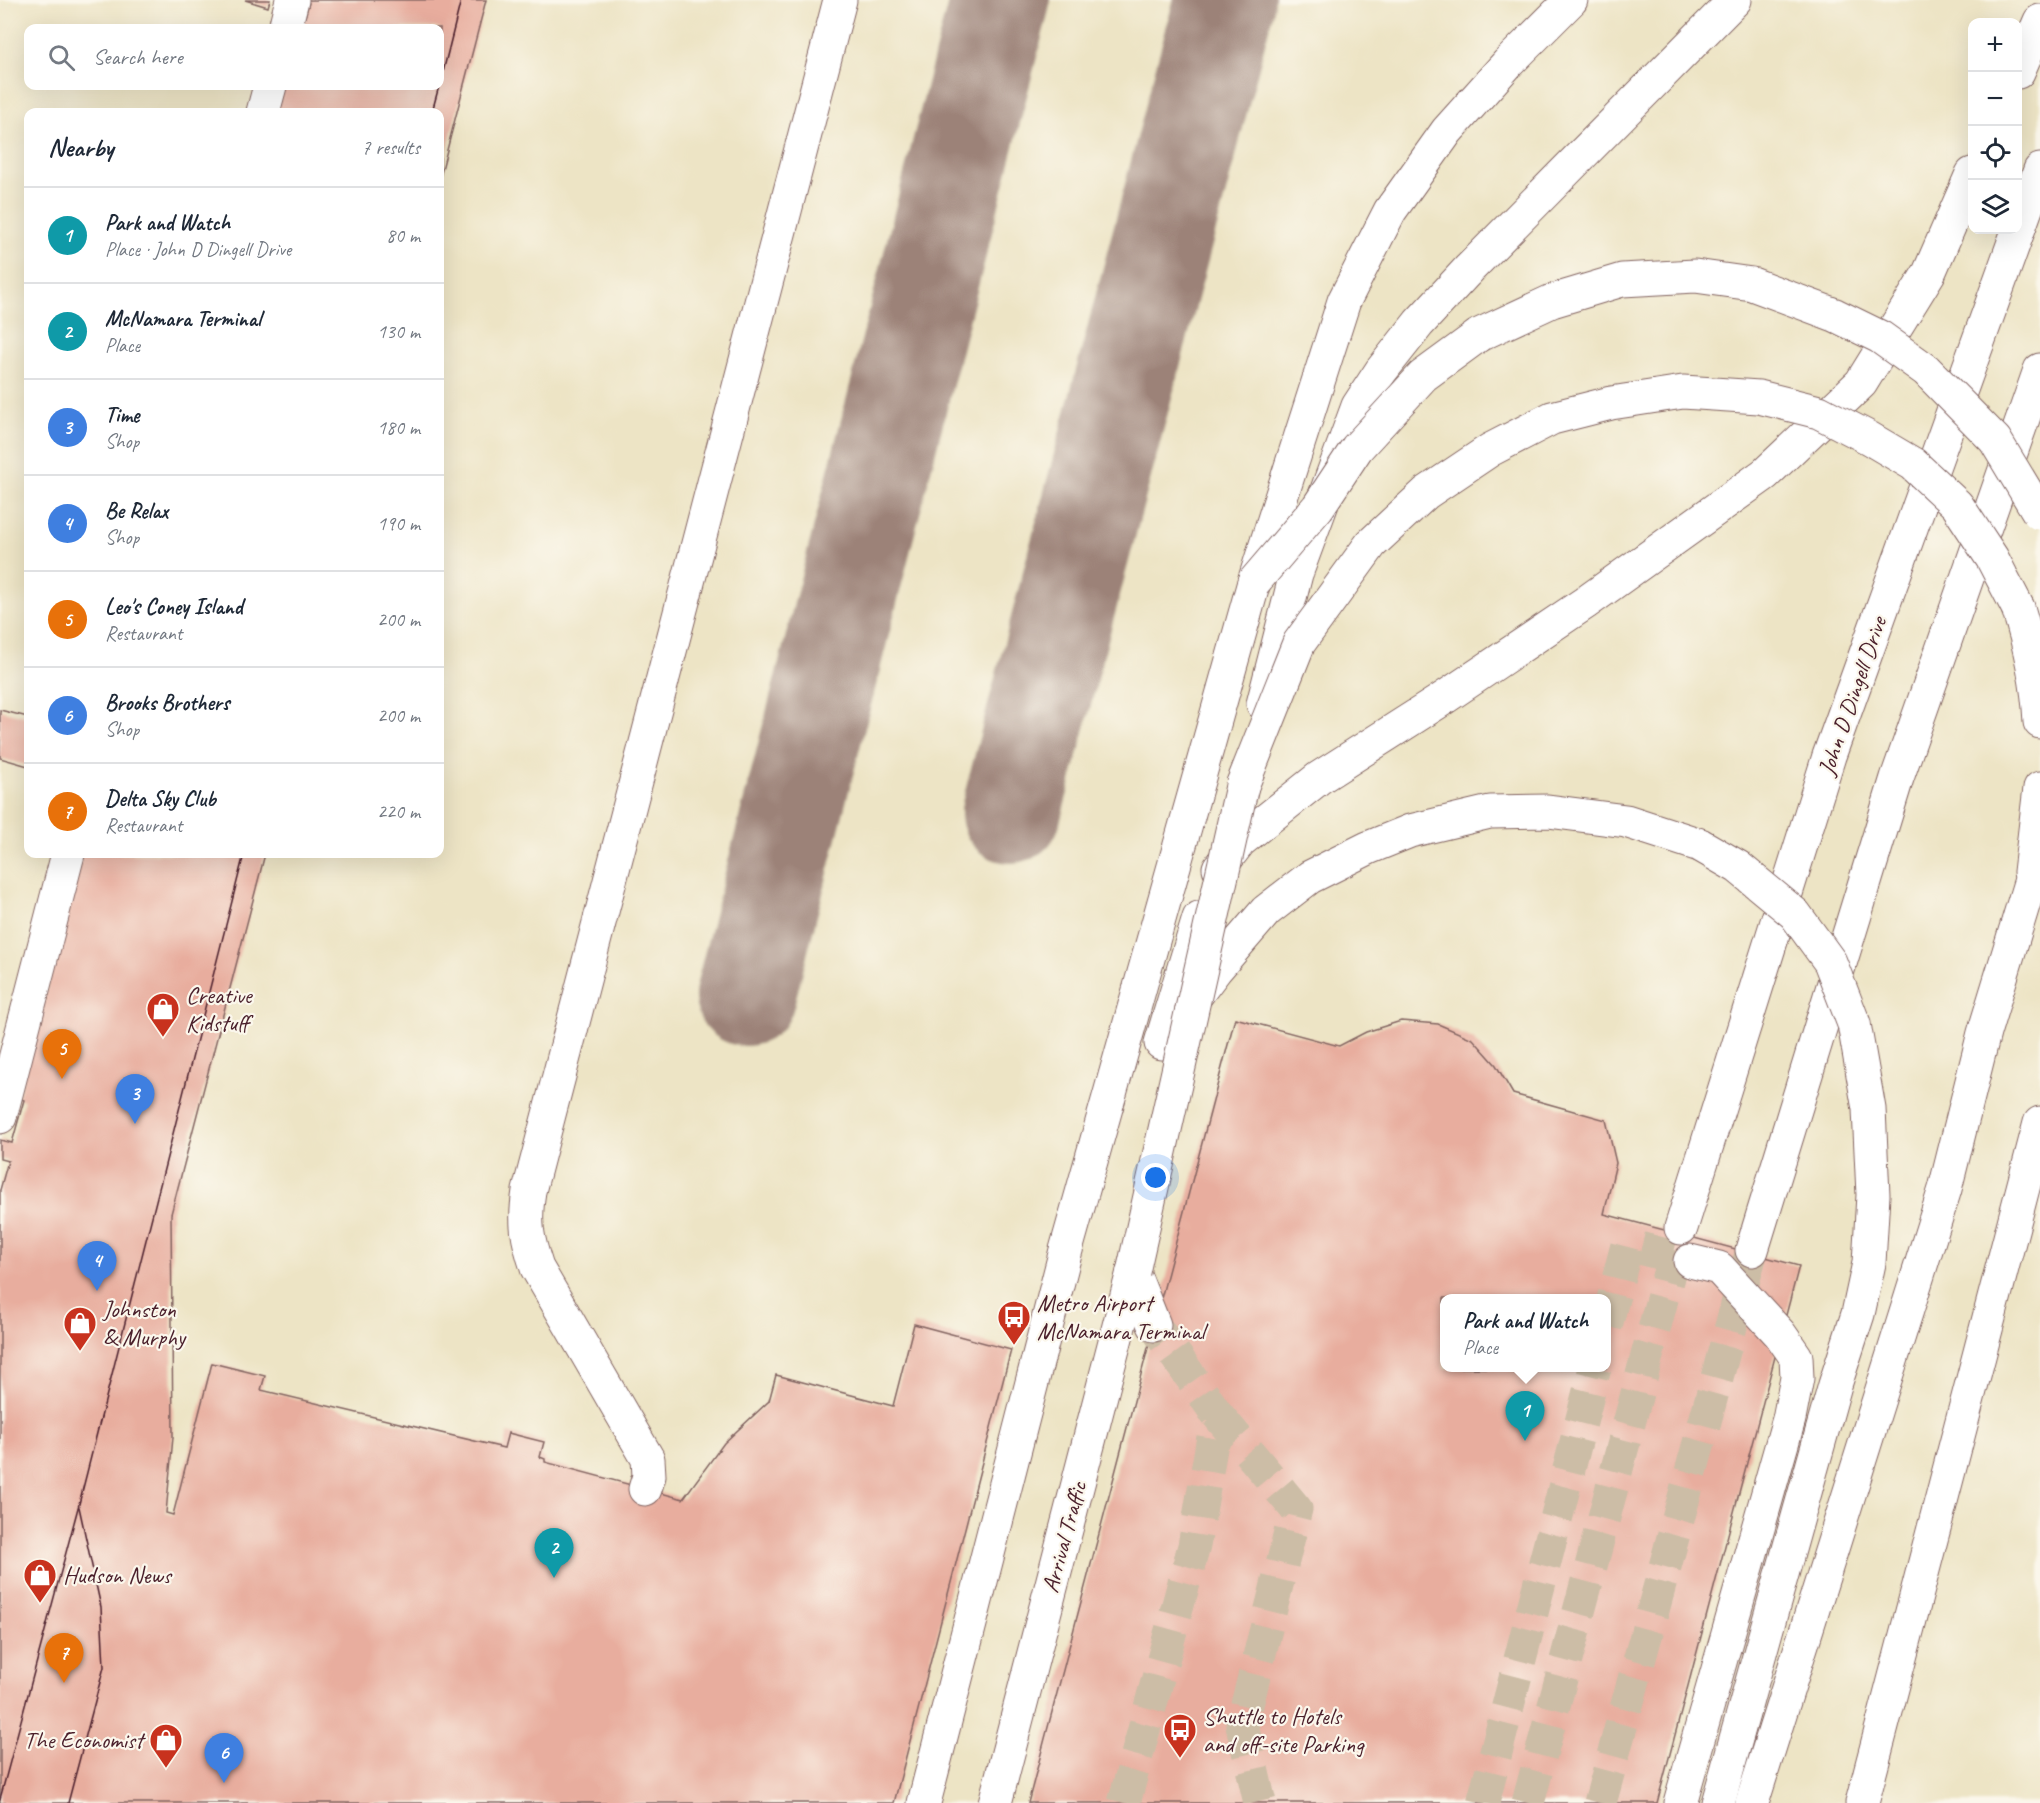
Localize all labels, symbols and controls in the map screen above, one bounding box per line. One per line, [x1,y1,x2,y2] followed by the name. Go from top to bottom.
[1968,18,2022,234] map controls
[1968,18,2022,72] button: +
[24,24,444,90] search box
[45,41,78,74] icon: search
[93,43,183,71] text: Search here
[1968,72,2022,126] button: −
[1968,126,2022,180] button: locate
[48,131,113,164] text: Nearby
[361,135,420,160] text: 7 results
[1968,180,2022,234] button: layers
[105,209,230,237] text: Park and Watch
[63,223,72,248] text: 1
[386,223,420,248] text: 80 m
[105,237,291,262] text: Place · John D Dingell Drive
[105,305,261,333] text: McNamara Terminal
[63,319,72,344] text: 2
[377,319,420,344] text: 130 m
[105,333,140,358] text: Place
[105,401,139,429] text: Time
[63,415,72,440] text: 3
[377,415,420,440] text: 180 m
[105,429,139,454] text: Shop
[105,497,168,525] text: Be Relax
[63,511,72,536] text: 4
[377,511,420,536] text: 190 m
[105,525,139,550] text: Shop
[105,593,243,621] text: Leo's Coney Island
[63,607,72,632] text: 5
[377,607,420,632] text: 200 m
[1811,611,1894,780] street label: John D Dingell Drive
[105,621,182,646] text: Restaurant
[105,689,229,717] text: Brooks Brothers
[63,703,72,728] text: 6
[377,703,420,728] text: 200 m
[105,717,139,742] text: Shop
[105,785,216,813] text: Delta Sky Club
[63,799,72,824] text: 7
[377,799,420,824] text: 220 m
[105,813,182,838] text: Restaurant
[186,980,254,1038] place label: Creative Kidstuff
[145,991,181,1038] shop icon: Creative Kidstuff
[42,1030,82,1079] pin: 5
[116,1074,154,1124] pin: 3
[1141,1163,1170,1192] your location
[78,1242,116,1291] pin: 4
[1037,1288,1209,1346] place label: Metro Airport McNamara Terminal
[102,1294,187,1352] place label: Johnston & Murphy
[1440,1294,1611,1372] popup
[996,1299,1032,1346] bus stop icon: Metro Airport McNamara Terminal
[62,1305,98,1352] shop icon: Johnston & Murphy
[1463,1307,1588,1335] text: Park and Watch
[1463,1335,1498,1360] text: Place
[1506,1392,1544,1441] pin: 1
[1035,1477,1094,1596] street label: Arrival Traffic
[534,1528,574,1578] pin: 2
[22,1557,58,1604] shop icon: Hudson News
[63,1560,173,1590] place label: Hudson News
[44,1634,84,1683] pin: 7
[1203,1701,1365,1759] place label: Shuttle to Hotels and off-site Parking
[1162,1712,1198,1759] bus stop icon: Shuttle to Hotels and off-site Parking
[148,1722,184,1769] shop icon: The Economist
[24,1725,146,1755] place label: The Economist
[204,1734,244,1783] pin: 6

